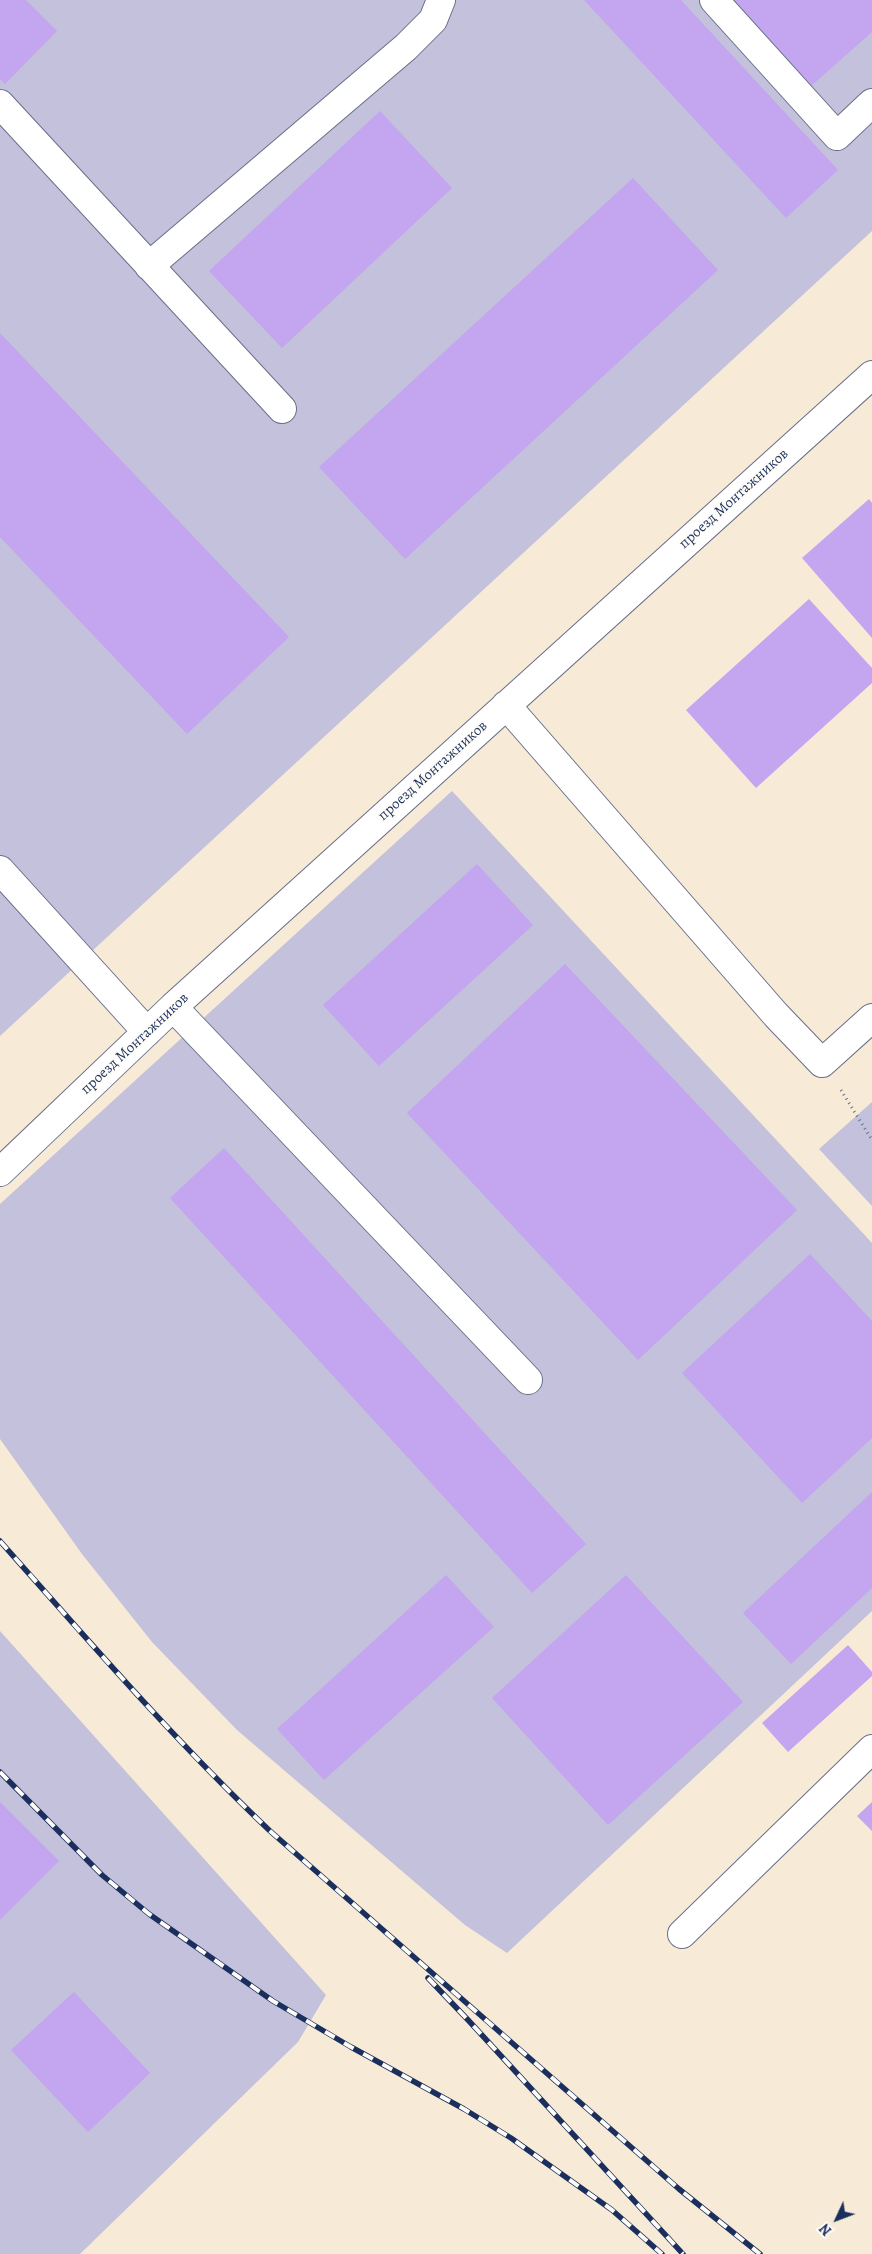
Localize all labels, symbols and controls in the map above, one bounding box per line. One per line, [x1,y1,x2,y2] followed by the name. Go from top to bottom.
[676,445,792,553] street label: проезд Монтажников
[375,717,491,825] street label: проезд Монтажников
[77,989,193,1099] street label: проезд Монтажников
[812,2194,862,2244] north arrow
[815,2219,836,2240] text: N

